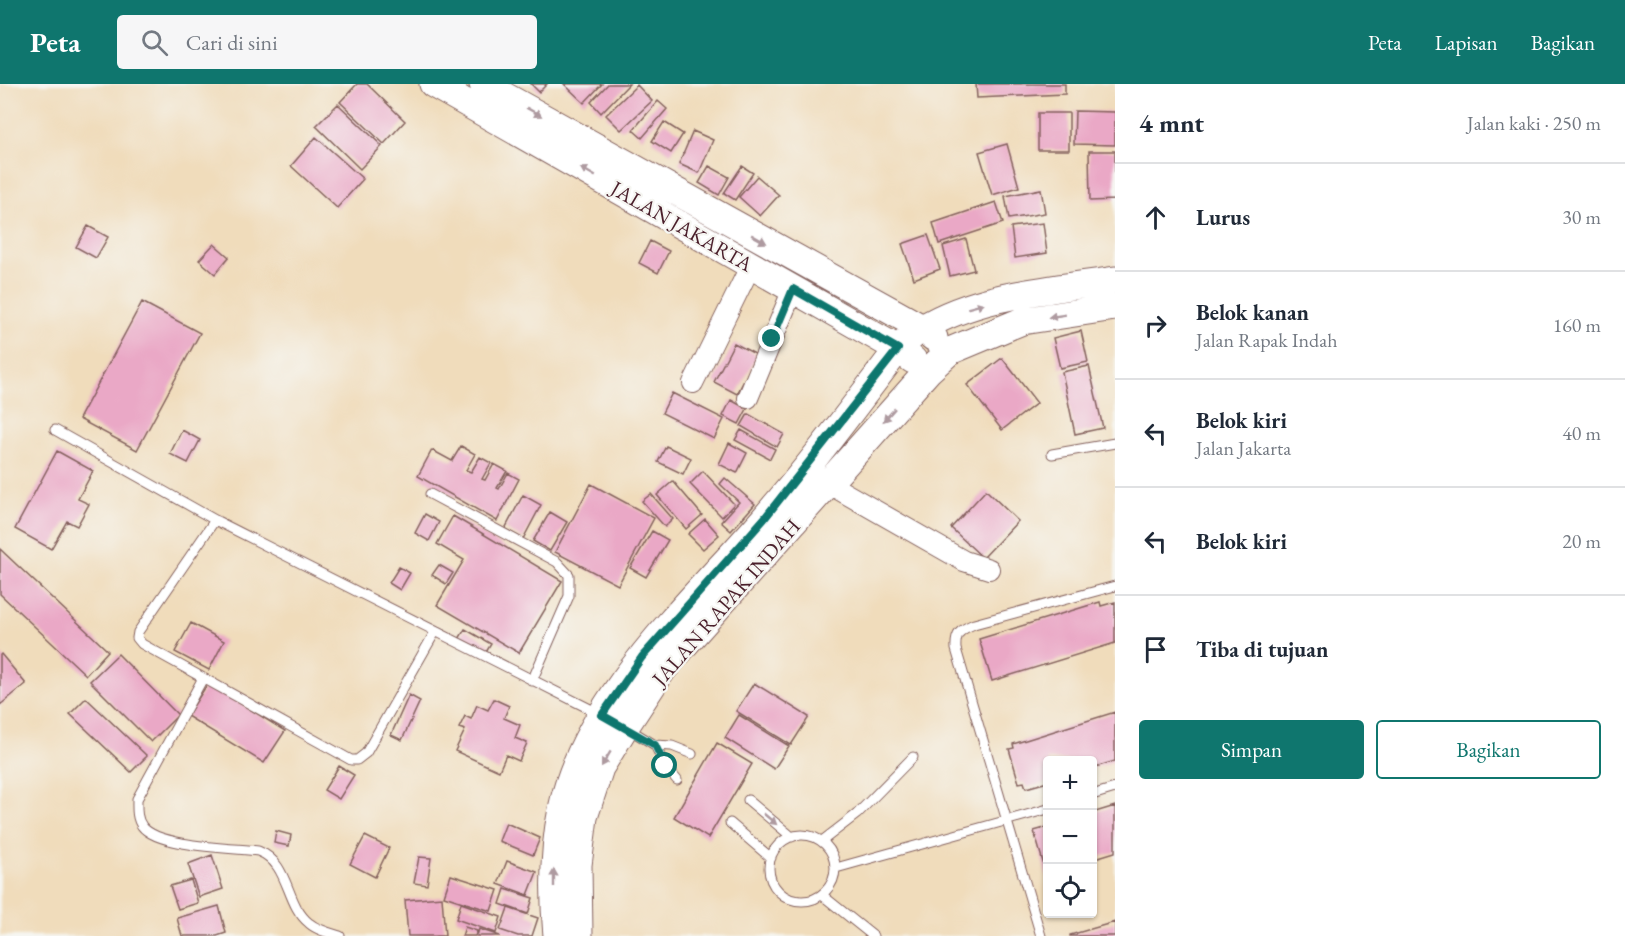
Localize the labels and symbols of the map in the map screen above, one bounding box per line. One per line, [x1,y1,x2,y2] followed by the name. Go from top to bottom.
[526,107,543,117] one-way arrow
[580,167,596,178] one-way arrow
[604,173,758,278] street label: JALAN JAKARTA
[751,234,768,244] one-way arrow
[967,301,985,311] one-way arrow
[1048,311,1067,320] one-way arrow
[758,325,784,351] route end
[883,407,896,422] one-way arrow
[645,513,806,693] street label: JALAN RAPAK INDAH
[600,751,611,767] one-way arrow
[651,752,677,778] route start
[762,812,778,825] one-way arrow
[549,868,559,887] one-way arrow

